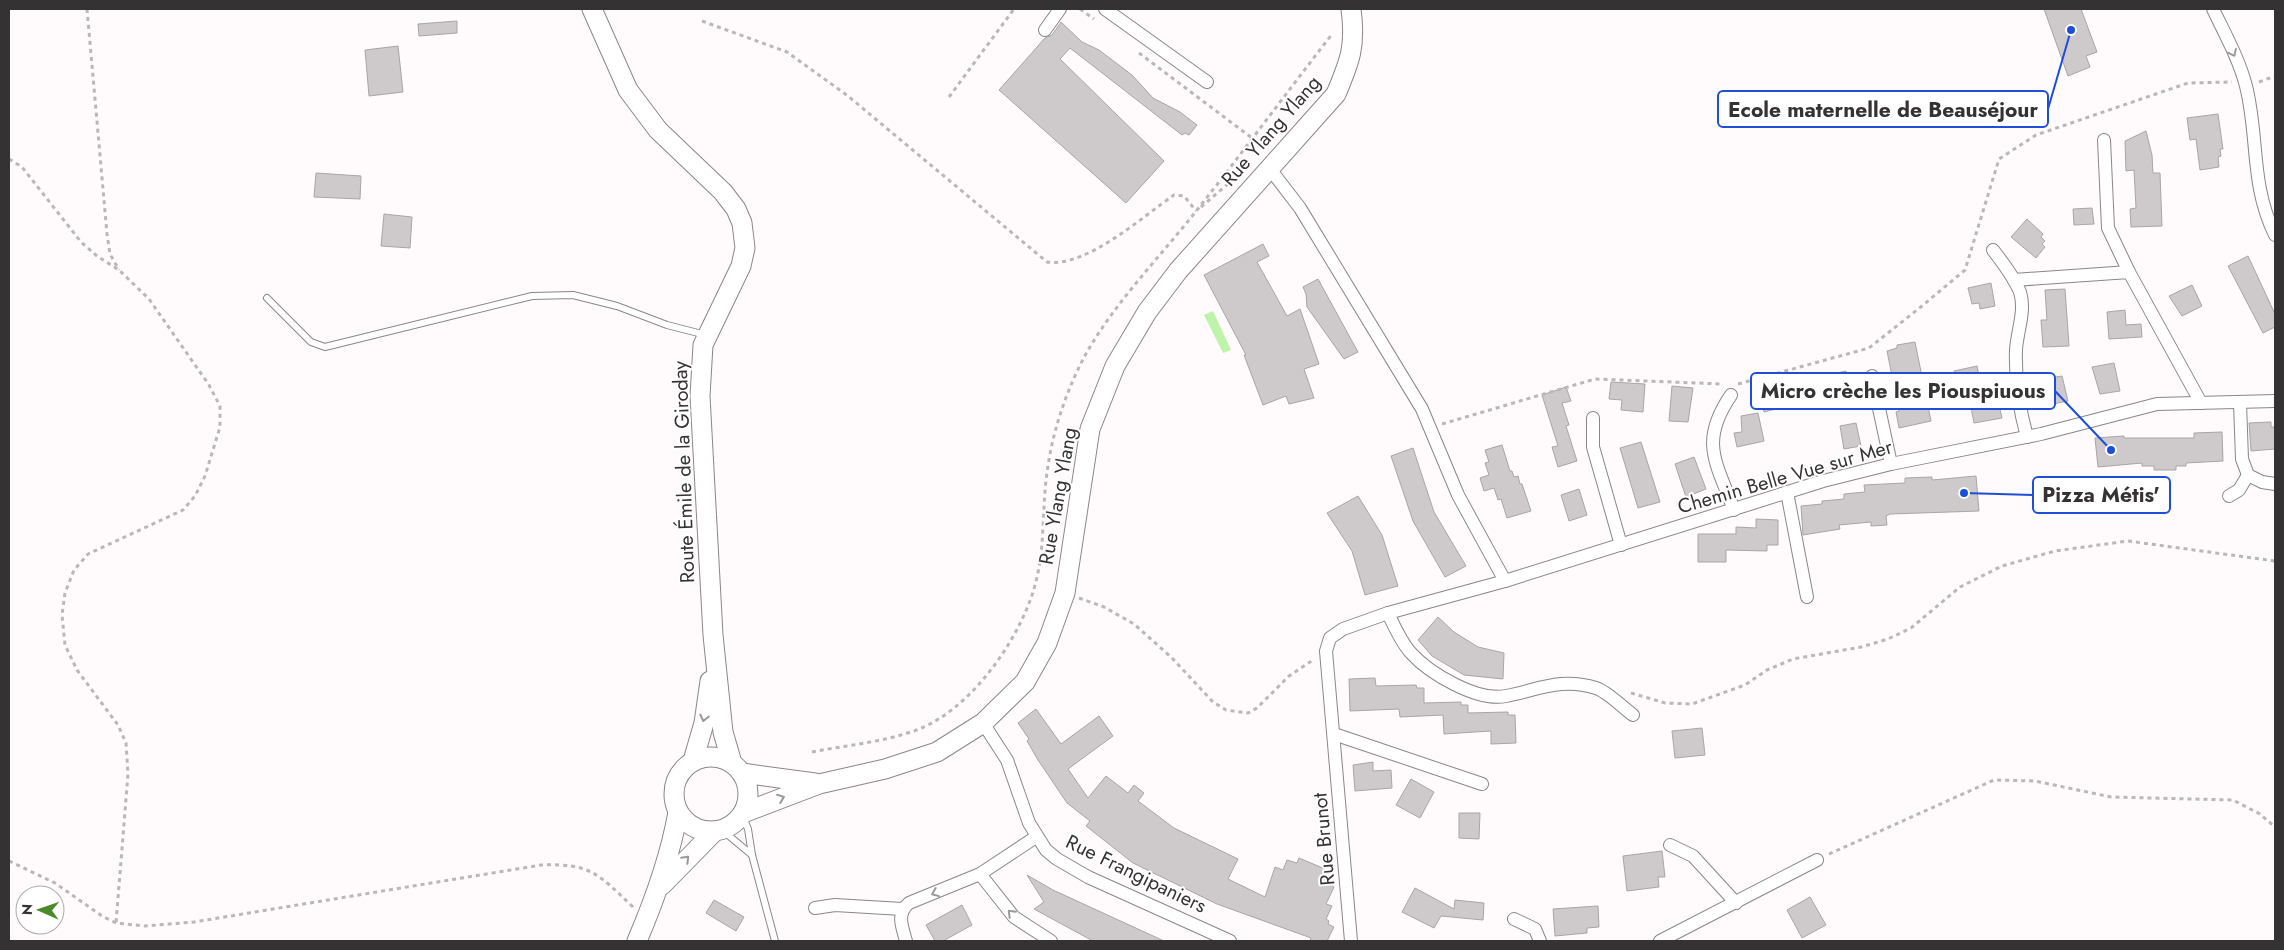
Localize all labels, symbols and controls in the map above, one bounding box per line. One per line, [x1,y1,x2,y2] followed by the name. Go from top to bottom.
[2227,48,2238,57] one-way arrow
[1215,69,1327,193] street label: Rue Ylang Ylang
[1718,91,2048,127] callout: Ecole maternelle de Beauséjour
[1728,95,2038,125] text: Ecole maternelle de Beauséjour
[666,360,702,584] street label: Route Émile de la Giroday
[1751,373,2055,409] callout: Micro crèche les Piouspiuous
[1761,376,2046,406] text: Micro crèche les Piouspiuous
[1032,425,1084,567] street label: Rue Ylang Ylang
[1674,432,1896,522] street label: Chemin Belle Vue sur Mer
[2033,477,2170,513] callout: Pizza Métis'
[2042,480,2160,510] text: Pizza Métis'
[699,714,710,723] one-way arrow
[1305,791,1342,886] street label: Rue Brunot
[776,793,785,804] one-way arrow
[1061,827,1211,921] street label: Rue Frangipaniers
[680,856,689,865] one-way arrow
[15,885,65,935] north arrow
[931,887,939,897] one-way arrow
[17,904,37,915] text: N
[1008,910,1017,919] one-way arrow

